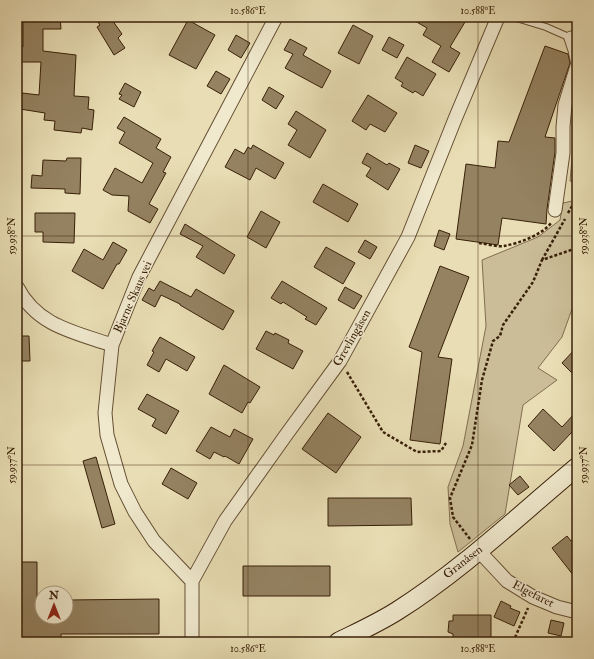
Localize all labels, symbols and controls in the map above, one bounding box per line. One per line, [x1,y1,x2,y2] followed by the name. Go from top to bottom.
[230,5,266,17] text: 10.586°E
[461,5,495,17] text: 10.588°E
[6,217,18,255] text: 59.938°N
[578,217,590,255] text: 59.938°N
[110,259,156,335] street label: Bjarne Skaus vei
[330,307,374,369] street label: Grevlingåsen
[6,446,18,484] text: 59.937°N
[578,446,590,484] text: 59.937°N
[440,542,486,582] street label: Granåsen
[510,577,556,611] street label: Elgefaret
[34,585,74,625] north arrow
[48,589,60,602] text: N
[230,643,266,655] text: 10.586°E
[461,643,495,655] text: 10.588°E

